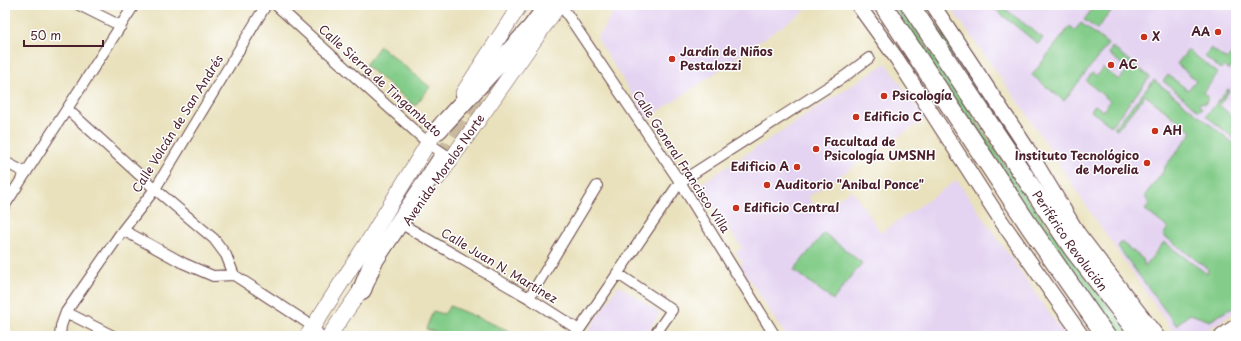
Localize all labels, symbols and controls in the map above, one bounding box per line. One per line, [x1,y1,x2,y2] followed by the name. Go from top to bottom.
[315,20,447,141] street label: Calle Sierra de Tingambato
[24,22,103,48] scale bar
[1191,22,1210,40] place label: AA
[30,26,61,44] text: 50 m
[1151,27,1161,45] place label: X
[1213,27,1223,37] marker: AA
[1139,32,1149,42] marker: X
[680,42,773,74] place label: Jardín de Niños Pestalozzi
[127,51,227,196] street label: Calle Volcán de San Andrés
[667,54,677,64] marker: Jardín de Niños Pestalozzi
[1119,55,1137,73] place label: AC
[1106,60,1116,70] marker: AC
[892,86,952,104] place label: Psicología
[629,87,735,237] street label: Calle General Francisco Villa
[879,91,889,101] marker: Psicología
[864,107,922,125] place label: Edificio C
[398,110,489,229] street label: Avenida Morelos Norte
[851,112,861,122] marker: Edificio C
[1163,121,1182,139] place label: AH
[1150,126,1160,136] marker: AH
[824,132,935,164] place label: Facultad de Psicología UMSNH
[811,144,821,154] marker: Facultad de Psicología UMSNH
[1015,146,1140,178] place label: Instituto Tecnológico de Morelia
[731,157,790,175] place label: Edificio A
[1142,158,1152,168] marker: Instituto Tecnológico de Morelia
[792,162,802,172] marker: Edificio A
[775,175,924,193] place label: Auditorio "Anibal Ponce"
[762,180,772,190] marker: Auditorio "Anibal Ponce"
[1028,187,1112,295] street label: Periférico Revolución
[744,198,839,216] place label: Edificio Central
[731,203,741,213] marker: Edificio Central
[438,223,561,307] street label: Calle Juan N. Martínez

